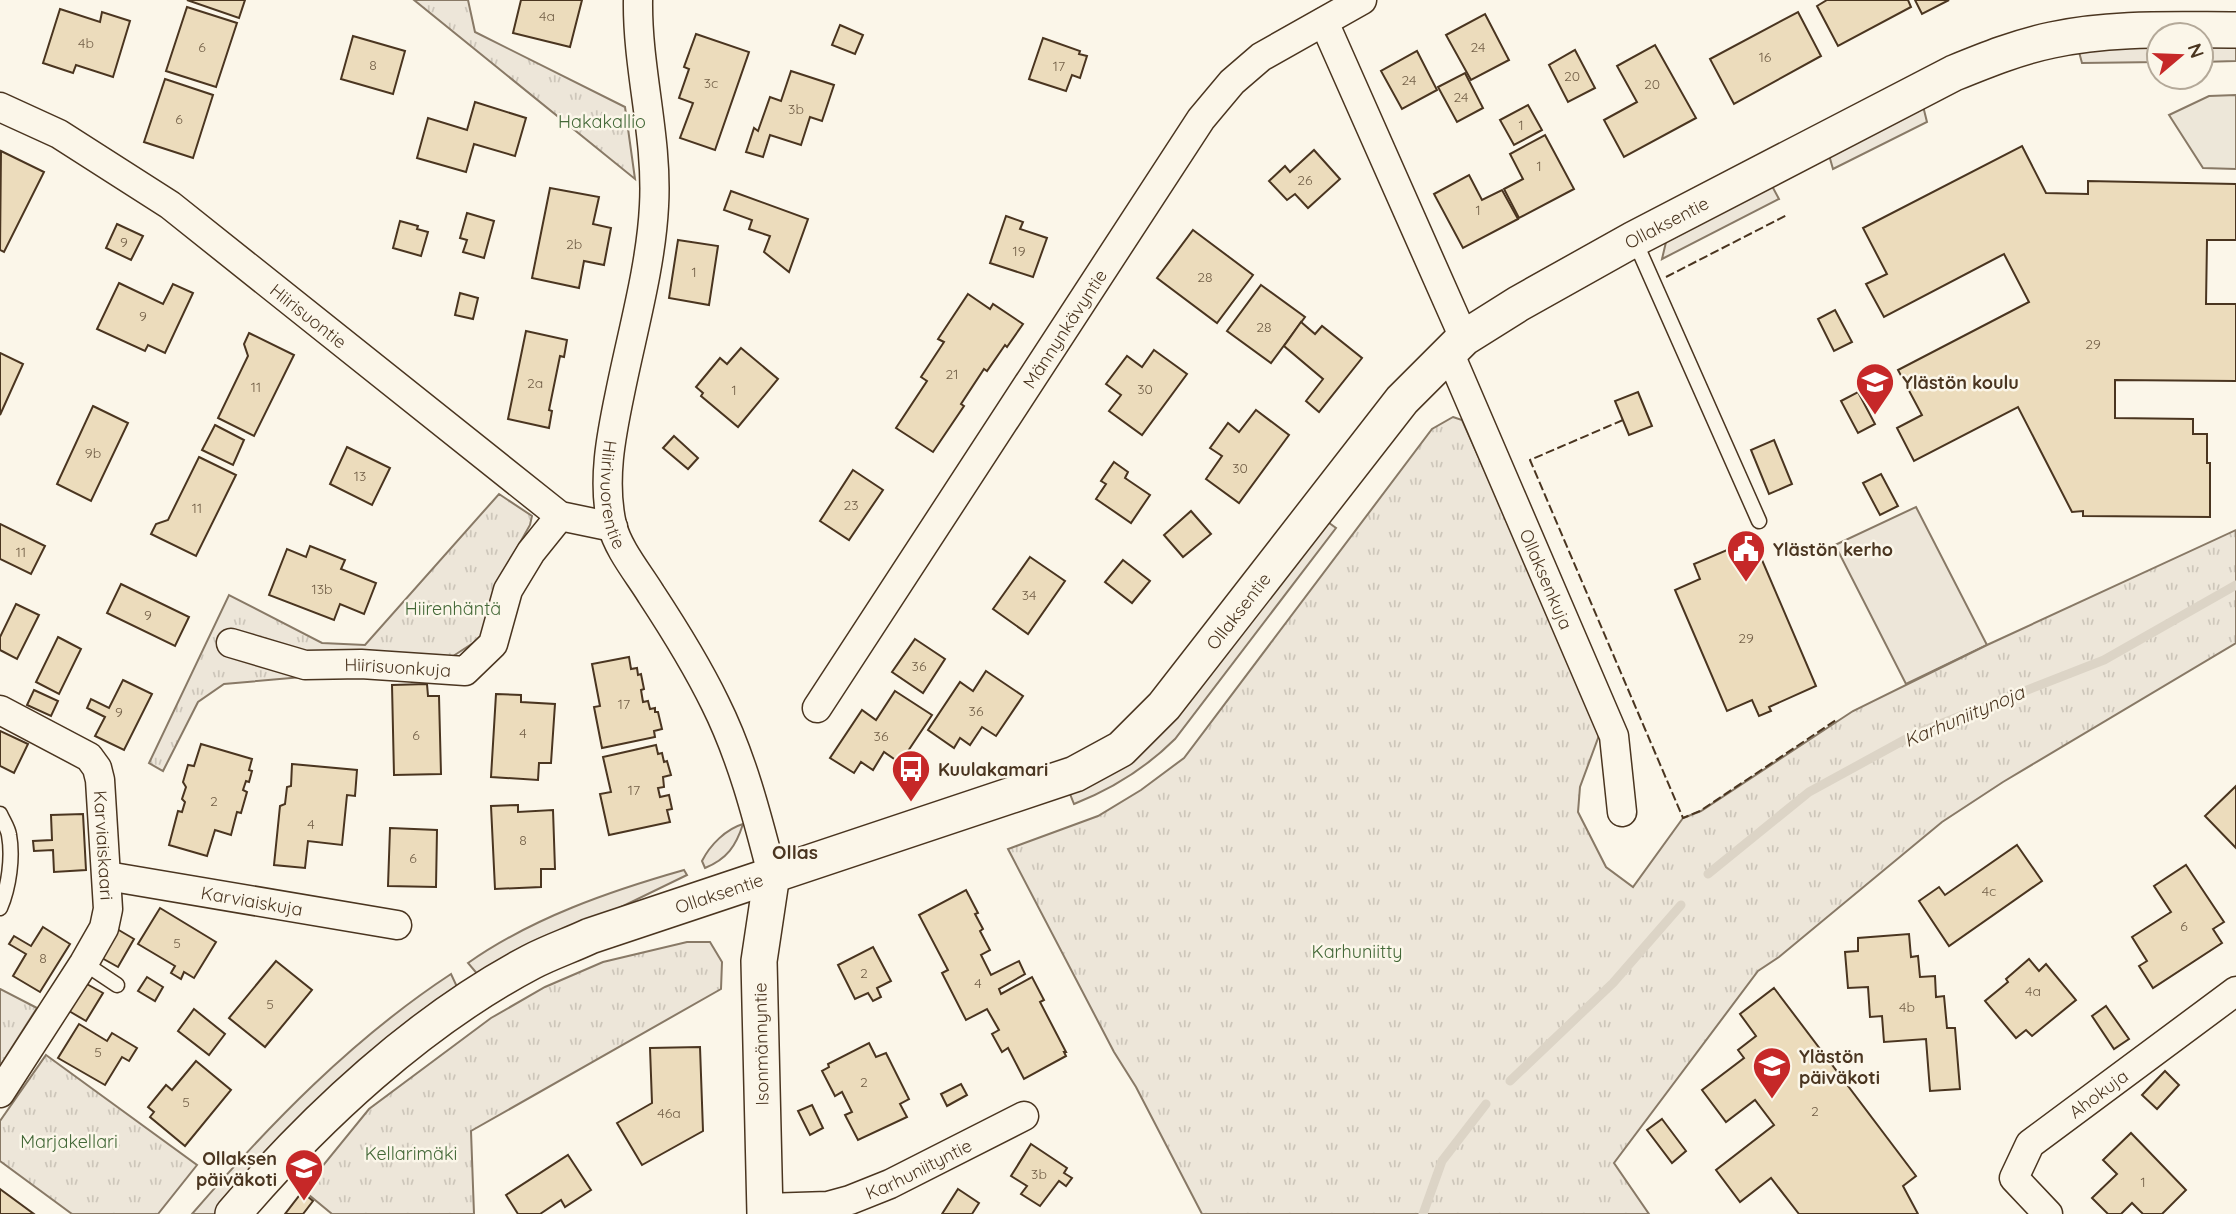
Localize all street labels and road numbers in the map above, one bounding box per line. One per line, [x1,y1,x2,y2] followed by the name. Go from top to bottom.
[1620,191,1712,254] street label: Ollaksentie
[1017,265,1112,393] street label: Männynkävyntie
[266,278,352,353] street label: Hiirisuontie
[596,439,631,553] street label: Hiirivuorentie
[1515,525,1578,633] street label: Ollaksenkuja
[1201,568,1275,654] street label: Ollaksentie
[344,653,452,682] street label: Hiirisuonkuja
[89,790,119,901] street label: Karviaiskaari
[672,867,766,918] street label: Ollaksentie
[199,881,305,920] street label: Karviaiskuja
[748,982,774,1106] street label: Isonmännyntie
[2064,1064,2132,1123] street label: Ahokuja
[862,1133,975,1204] street label: Karhuniityntie

